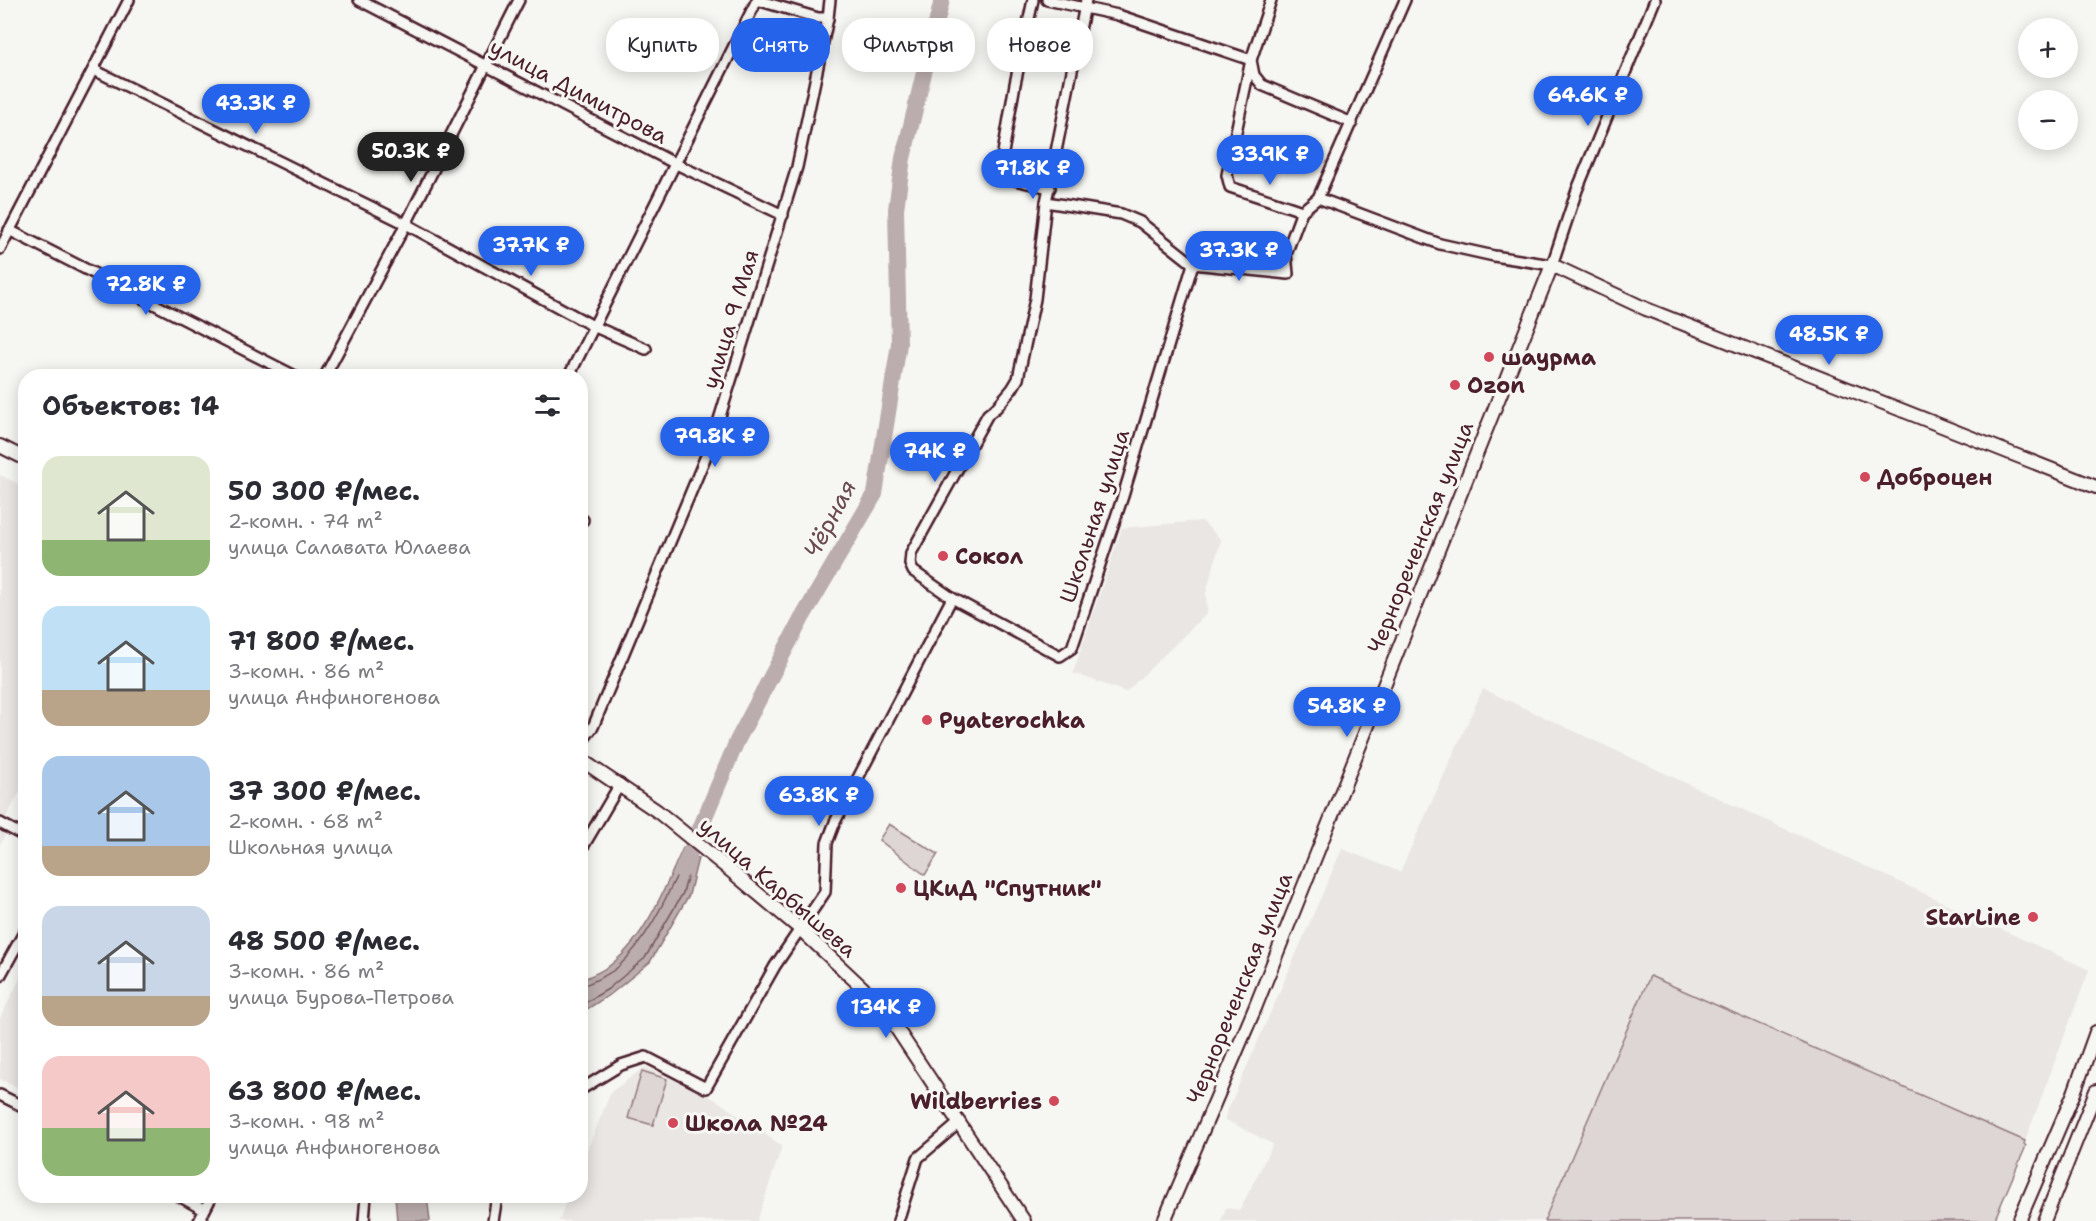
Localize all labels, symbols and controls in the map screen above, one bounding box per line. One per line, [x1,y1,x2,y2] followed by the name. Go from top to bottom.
[606,18,719,72] chip: Купить
[731,18,830,72] chip: Снять
[842,18,975,72] chip: Фильтры
[987,18,1093,72] chip: Новое
[2018,18,2078,150] map controls
[2018,18,2078,78] button: +
[485,32,673,151] street label: улица Димитрова
[1533,76,1643,127] pin: 64.6K ₽
[1548,82,1628,108] text: 64.6K ₽
[201,84,311,135] pin: 43.3K ₽
[216,90,296,116] text: 43.3K ₽
[2018,90,2078,150] button: −
[356,132,466,183] pin: 50.3K ₽
[1215,135,1325,186] pin: 33.9K ₽
[371,138,451,164] text: 50.3K ₽
[1231,141,1309,167] text: 33.9K ₽
[978,149,1088,200] pin: 71.8K ₽
[995,155,1071,181] text: 71.8K ₽
[476,226,586,277] pin: 37.7K ₽
[1184,231,1294,282] pin: 37.3K ₽
[492,232,570,258] text: 37.7K ₽
[1199,237,1279,263] text: 37.3K ₽
[696,246,765,392] street label: улица 9 Мая
[91,265,201,316] pin: 72.8K ₽
[106,271,186,297] text: 72.8K ₽
[1774,315,1884,366] pin: 48.5K ₽
[1789,321,1869,347] text: 48.5K ₽
[1501,343,1596,372] place label: шаурма
[1482,350,1496,364] marker: шаурма
[1467,371,1525,400] place label: Ozon
[1448,378,1462,392] marker: Ozon
[42,388,219,423] text: Объектов: 14
[531,389,564,422] icon: filters
[660,417,770,468] pin: 79.8K ₽
[1361,417,1480,657] street label: Чернореченская улица
[674,423,756,449] text: 79.8K ₽
[1053,425,1136,607] street label: Школьная улица
[893,432,977,483] pin: 74K ₽
[904,438,966,464] text: 74K ₽
[1877,463,1993,492] place label: Доброцен
[1858,470,1872,484] marker: Доброцен
[228,473,420,508] text: 50 300 ₽/мес.
[796,474,864,564] water label: Чёрная
[90,480,162,552] icon: home
[228,508,383,534] text: 2-комн. · 74 m²
[228,534,471,560] text: улица Салавата Юлаева
[955,542,1024,571] place label: Сокол
[936,549,950,563] marker: Сокол
[228,623,415,658] text: 71 800 ₽/мес.
[90,630,162,702] icon: home
[228,658,384,684] text: 3-комн. · 86 m²
[228,684,440,710] text: улица Анфиногенова
[1292,687,1402,738] pin: 54.8K ₽
[1307,693,1387,719] text: 54.8K ₽
[939,706,1085,735] place label: Pyaterochka
[920,713,934,727] marker: Pyaterochka
[228,773,421,808] text: 37 300 ₽/мес.
[764,776,874,827] pin: 63.8K ₽
[90,780,162,852] icon: home
[779,782,859,808] text: 63.8K ₽
[228,808,383,834] text: 2-комн. · 68 m²
[693,811,863,964] street label: улица Карбышева
[228,834,393,860] text: Школьная улица
[1180,868,1299,1108] street label: Чернореченская улица
[913,874,1102,903] place label: ЦКиД "Спутник"
[894,881,908,895] marker: ЦКиД "Спутник"
[1926,903,2021,932] place label: StarLine
[2026,910,2040,924] marker: StarLine
[228,923,420,958] text: 48 500 ₽/мес.
[90,930,162,1002] icon: home
[228,958,384,984] text: 3-комн. · 86 m²
[228,984,454,1010] text: улица Бурова-Петрова
[837,988,935,1039] pin: 134K ₽
[850,994,922,1020] text: 134K ₽
[228,1073,421,1108] text: 63 800 ₽/мес.
[90,1080,162,1152] icon: home
[910,1087,1042,1116] place label: Wildberries
[1047,1094,1061,1108] marker: Wildberries
[228,1108,385,1134] text: 3-комн. · 98 m²
[685,1109,828,1138] place label: Школа №24
[666,1116,680,1130] marker: Школа №24
[228,1134,440,1160] text: улица Анфиногенова

